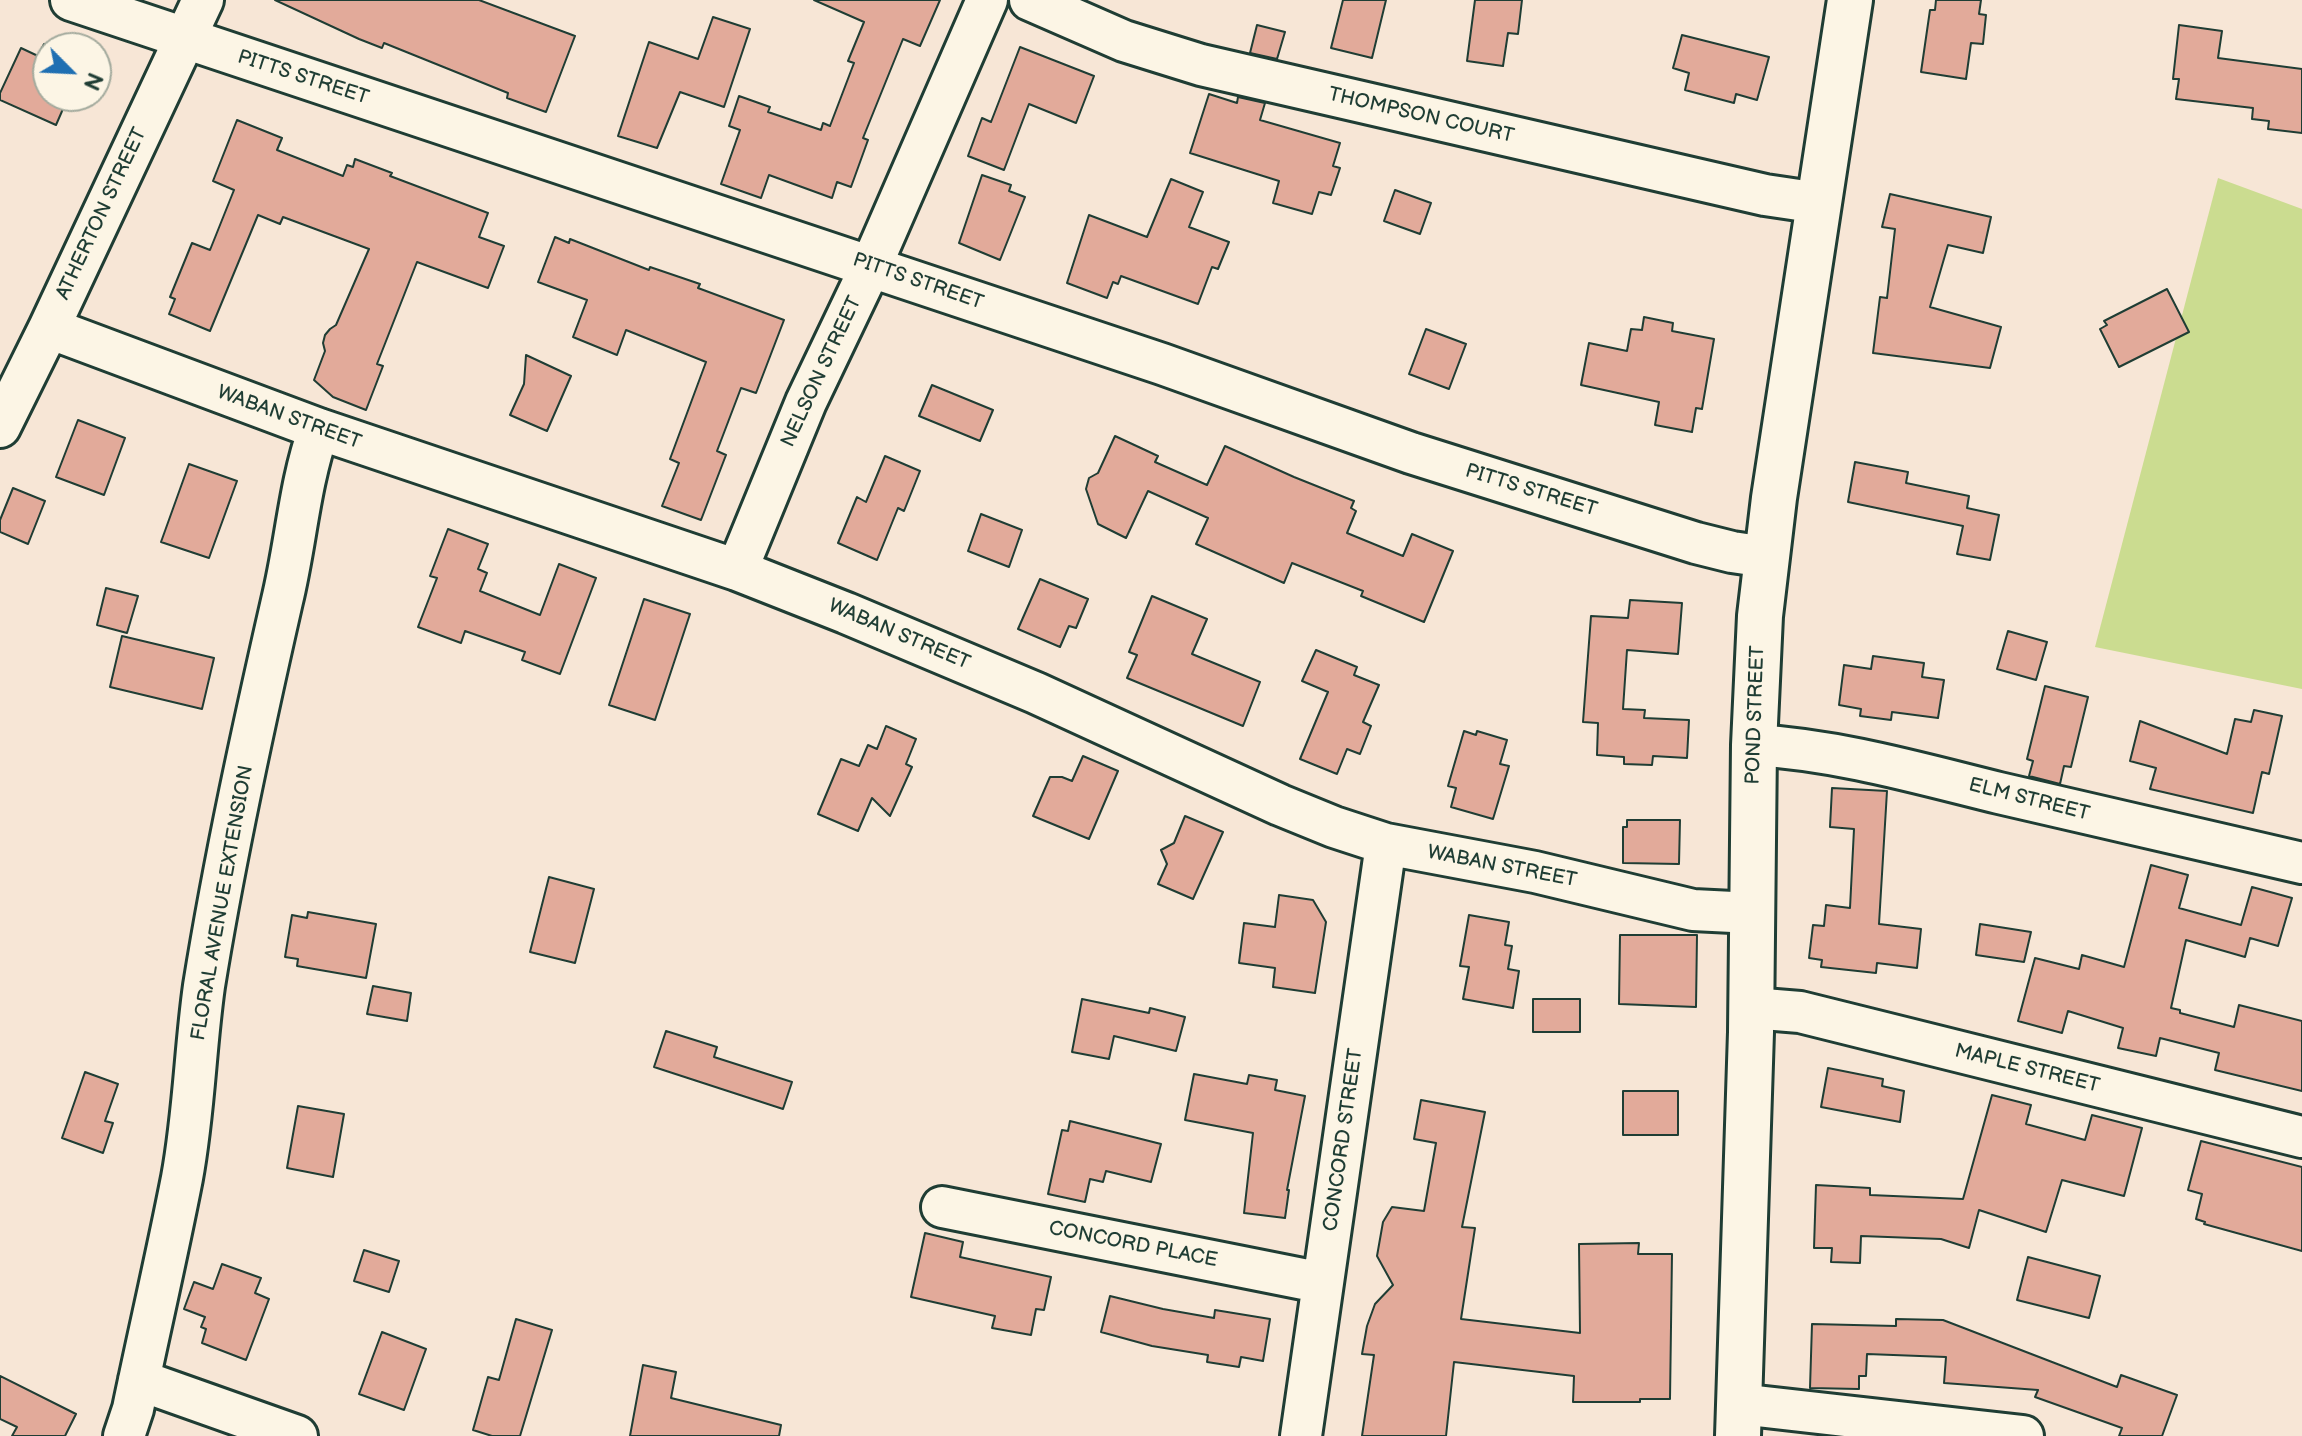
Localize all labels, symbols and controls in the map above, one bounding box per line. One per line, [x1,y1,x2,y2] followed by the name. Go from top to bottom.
[32,32,112,112] north arrow
[234,45,372,111] street label: PITTS STREET
[77,68,108,94] text: N
[1326,83,1516,149] street label: THOMPSON COURT
[52,124,152,304] street label: ATHERTON STREET
[849,248,987,316] street label: PITTS STREET
[776,293,868,451] street label: NELSON STREET
[214,381,364,455] street label: WABAN STREET
[1462,460,1600,522] street label: PITTS STREET
[825,594,973,676] street label: WABAN STREET
[1742,645,1770,785] street label: POND STREET
[187,763,259,1043] street label: FLORAL AVENUE EXTENSION
[1966,773,2092,827] street label: ELM STREET
[1425,841,1579,893] street label: WABAN STREET
[1952,1039,2102,1099] street label: MAPLE STREET
[1319,1047,1369,1233] street label: CONCORD STREET
[1047,1217,1219,1273] street label: CONCORD PLACE

